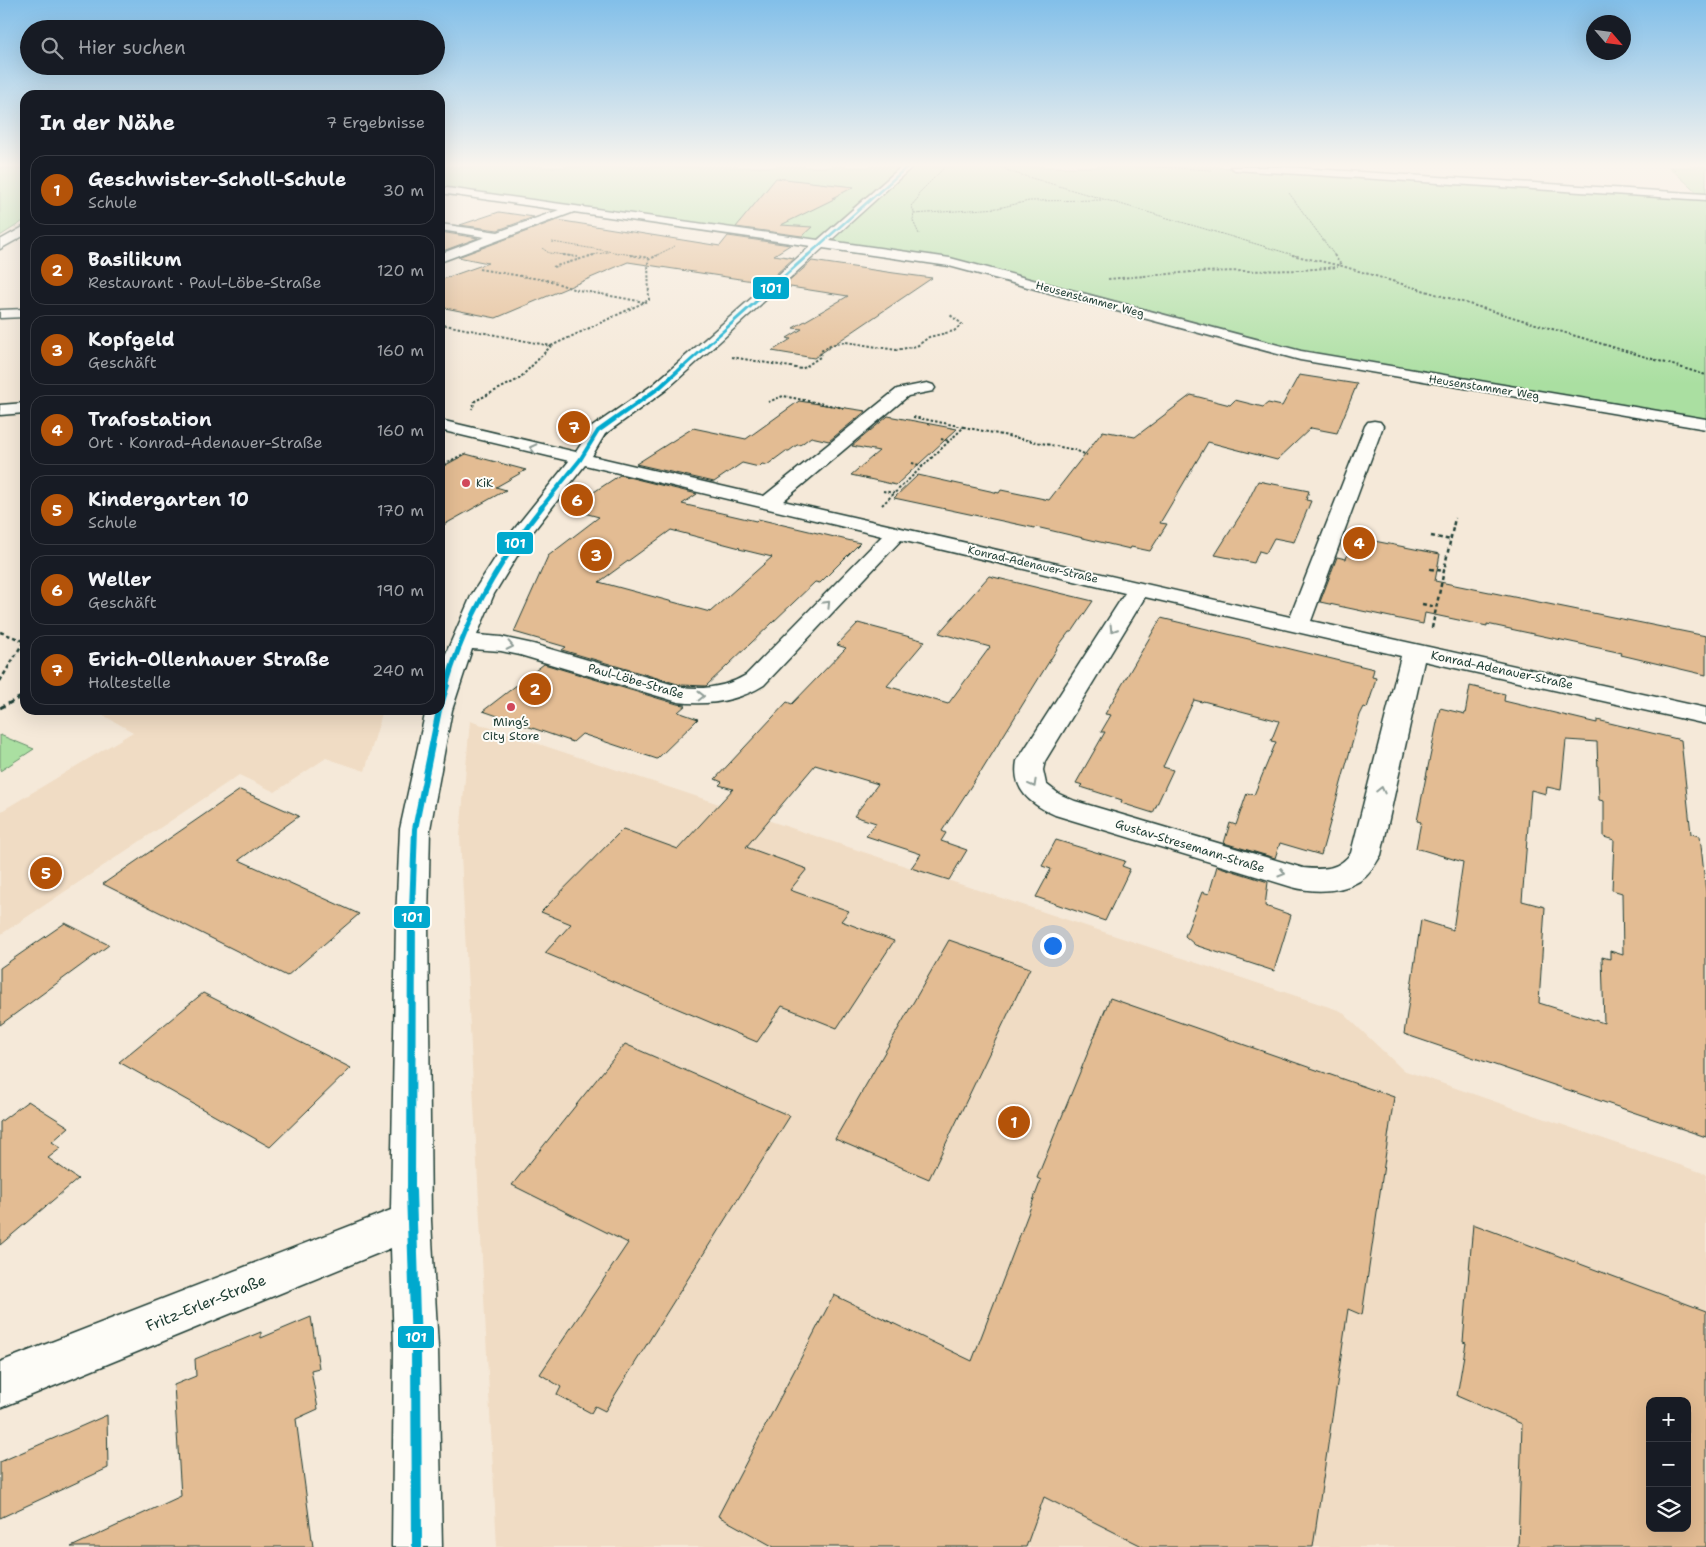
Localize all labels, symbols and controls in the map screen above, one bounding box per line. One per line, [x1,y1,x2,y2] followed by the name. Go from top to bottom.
[1586,15,1631,60] north arrow
[20,20,445,75] search box
[38,34,66,62] icon: search
[78,35,186,60] text: Hier suchen
[40,109,175,137] text: In der Nähe
[326,112,425,133] text: 7 Ergebnisse
[88,167,346,192] text: Geschwister-Scholl-Schule
[53,180,61,201] text: 1
[383,180,424,201] text: 30 m
[88,192,137,213] text: Schule
[88,247,182,272] text: Basilikum
[51,260,63,281] text: 2
[377,260,424,281] text: 120 m
[88,272,321,293] text: Restaurant · Paul-Löbe-Straße
[752,276,790,300] line badge: 101
[1034,278,1146,321] street label: Heusenstammer Weg
[760,279,782,297] text: 101
[88,327,175,352] text: Kopfgeld
[51,340,63,361] text: 3
[377,340,424,361] text: 160 m
[88,352,157,373] text: Geschäft
[1428,371,1541,404] street label: Heusenstammer Weg
[88,407,212,432] text: Trafostation
[558,408,590,446] pin: 7
[51,420,63,441] text: 4
[377,420,424,441] text: 160 m
[88,432,323,453] text: Ort · Konrad-Adenauer-Straße
[528,443,537,454] one-way arrow
[476,476,493,491] place label: KiK
[460,477,472,489] marker: KiK
[561,481,593,519] pin: 6
[88,487,249,512] text: Kindergarten 10
[52,500,62,521] text: 5
[377,500,424,521] text: 170 m
[88,512,137,533] text: Schule
[1343,524,1375,562] pin: 4
[496,531,534,555] line badge: 101
[504,534,526,552] text: 101
[580,536,612,574] pin: 3
[966,542,1099,587] street label: Konrad-Adenauer-Straße
[88,567,151,592] text: Weller
[51,580,63,601] text: 6
[377,580,424,601] text: 190 m
[88,592,157,613] text: Geschäft
[822,601,831,610] one-way arrow
[1110,624,1119,633] one-way arrow
[506,640,515,650] one-way arrow
[88,647,330,672] text: Erich-Ollenhauer Straße
[1429,647,1575,693] street label: Konrad-Adenauer-Straße
[51,660,63,681] text: 7
[372,660,424,681] text: 240 m
[586,660,686,702] street label: Paul-Löbe-Straße
[519,670,551,708] pin: 2
[88,672,171,693] text: Haltestelle
[697,691,705,701] one-way arrow
[505,701,517,713] marker: Ming‘s City Store
[483,714,540,744] place label: Ming‘s City Store
[1027,778,1037,787] one-way arrow
[1375,785,1386,794] one-way arrow
[1113,816,1267,876] street label: Gustav-Stresemann-Straße
[30,854,62,892] pin: 5
[1277,867,1285,877] one-way arrow
[393,905,431,929] line badge: 101
[401,908,423,926] text: 101
[1040,933,1066,959] your location
[998,1103,1030,1141] pin: 1
[143,1270,269,1336] street label: Fritz-Erler-Straße
[397,1325,435,1349] line badge: 101
[405,1328,427,1346] text: 101
[1646,1397,1691,1532] map controls
[1646,1397,1691,1442] button: +
[1646,1442,1691,1487] button: −
[1646,1487,1691,1532] button: layers

